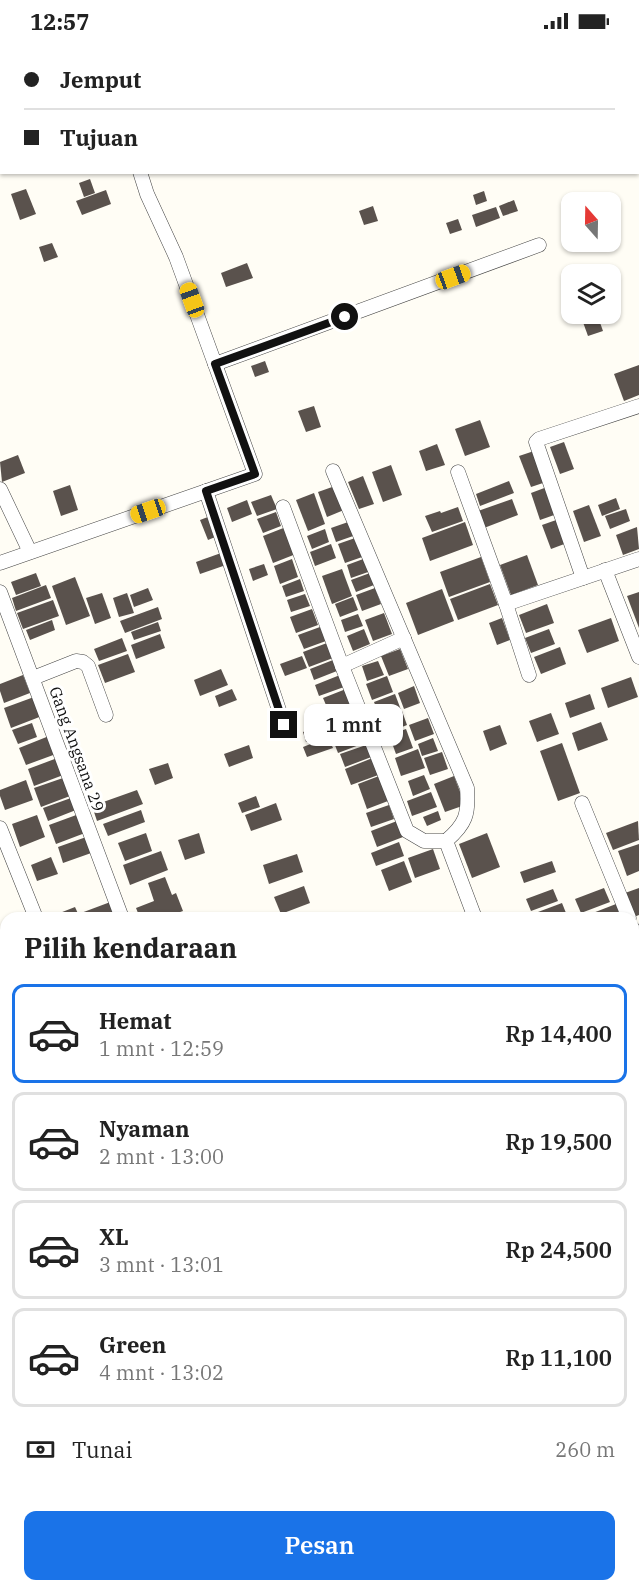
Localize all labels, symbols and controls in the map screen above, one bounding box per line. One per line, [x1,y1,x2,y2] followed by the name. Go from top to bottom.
[30,7,89,36] text: 12:57
[60,65,141,94] text: Jemput
[60,123,138,152] text: Tujuan
[561,192,621,252] north arrow
[561,192,621,324] map controls
[433,262,473,292] car
[561,264,621,324] button: layers
[177,280,207,320] car
[331,303,358,330] route start
[128,497,168,525] car
[45,684,109,814] street label: Gang Angsana 29
[305,704,404,746] callout: 1 mnt
[270,711,297,738] route end
[325,711,382,738] text: 1 mnt
[24,930,237,965] text: Pilih kendaraan
[99,1006,171,1035] text: Hemat
[27,1007,81,1061] icon: car
[505,1019,612,1048] text: Rp 14,400
[99,1035,224,1062] text: 1 mnt · 12:59
[99,1114,190,1143] text: Nyaman
[27,1115,81,1169] icon: car
[505,1127,612,1156] text: Rp 19,500
[99,1143,224,1170] text: 2 mnt · 13:00
[99,1222,129,1251] text: XL
[27,1223,81,1277] icon: car
[505,1235,612,1264] text: Rp 24,500
[99,1251,224,1278] text: 3 mnt · 13:01
[99,1330,166,1359] text: Green
[27,1331,81,1385] icon: car
[505,1343,612,1372] text: Rp 11,100
[99,1359,224,1386] text: 4 mnt · 13:02
[24,1433,57,1466] icon: cash
[72,1435,133,1464] text: Tunai
[555,1436,615,1463] text: 260 m
[24,1511,615,1580] button: Pesan

